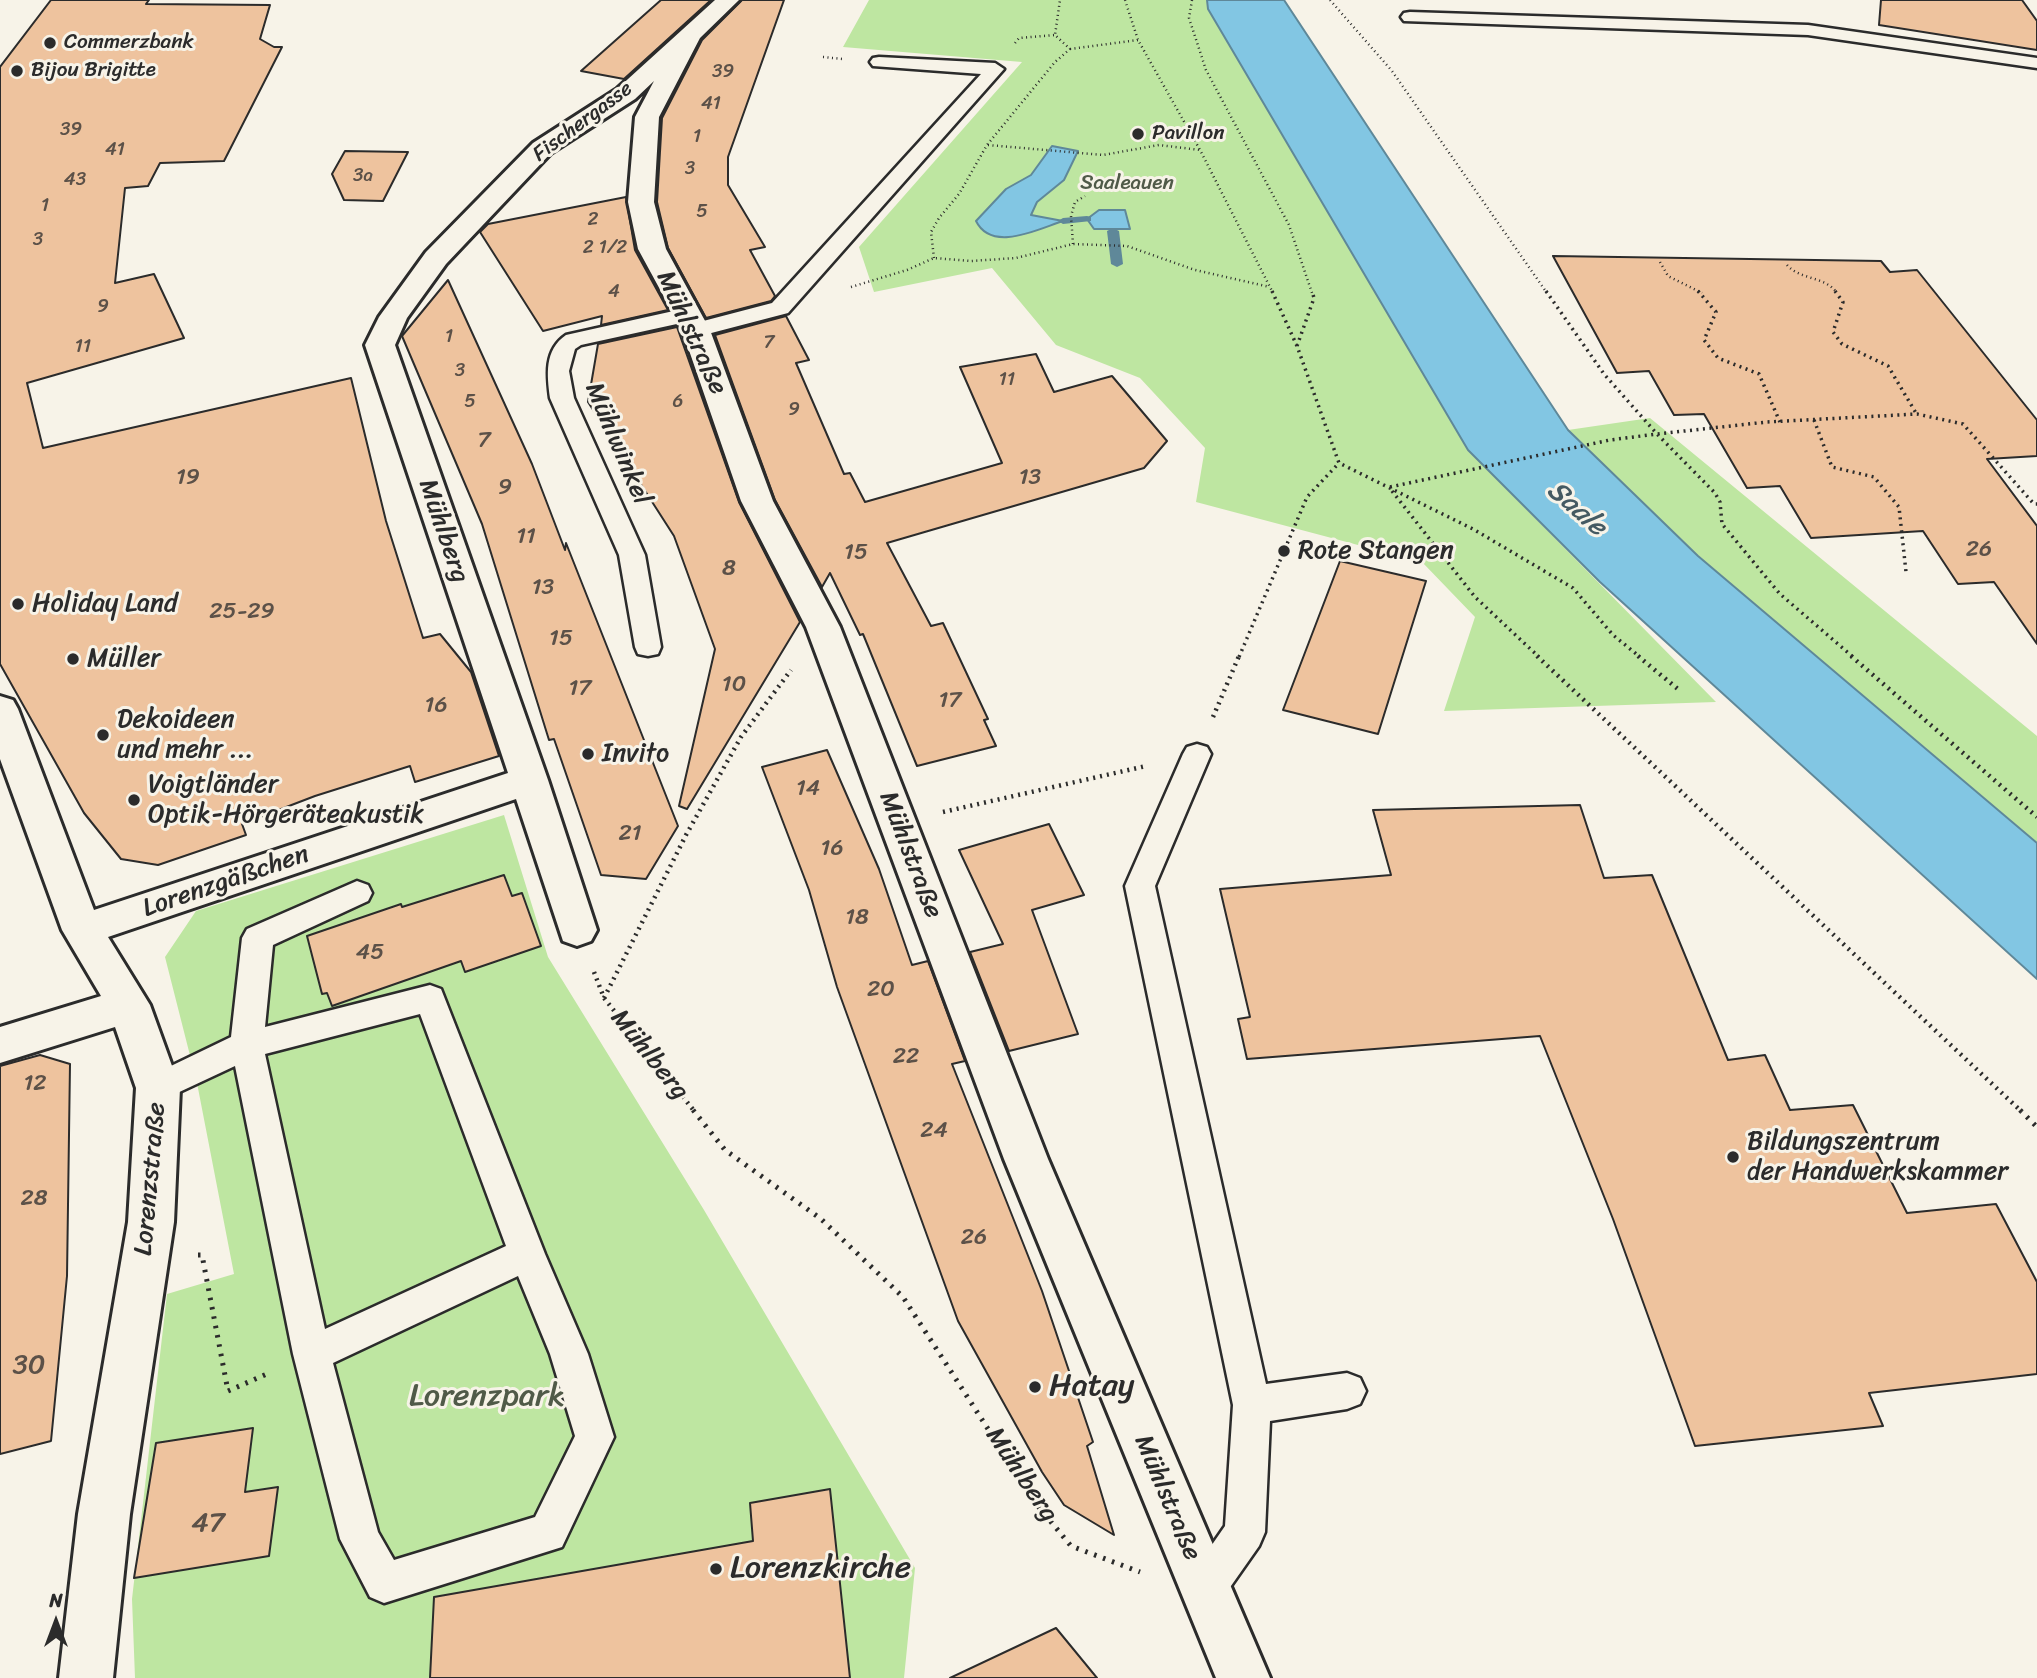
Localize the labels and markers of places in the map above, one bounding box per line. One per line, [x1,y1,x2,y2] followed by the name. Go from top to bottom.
[64,30,194,56] place label: Commerzbank
[42,35,58,51] marker: Commerzbank
[31,58,156,84] place label: Bijou Brigitte
[9,63,25,79] marker: Bijou Brigitte
[1152,121,1225,147] place label: Pavillon
[1130,126,1146,142] marker: Pavillon
[1298,535,1454,567] place label: Rote Stangen
[1276,543,1292,559] marker: Rote Stangen
[32,588,178,620] place label: Holiday Land
[10,596,26,612] marker: Holiday Land
[87,643,161,675] place label: Müller
[65,651,81,667] marker: Müller
[117,704,253,766] place label: Dekoideen und mehr ...
[95,727,111,743] marker: Dekoideen und mehr ...
[602,738,669,770] place label: Invito
[580,746,596,762] marker: Invito
[148,769,424,830] place label: Voigtländer Optik-Hörgeräteakustik
[126,792,142,808] marker: Voigtländer Optik-Hörgeräteakustik
[1747,1126,2008,1188] place label: Bildungszentrum der Handwerkskammer
[1725,1149,1741,1165] marker: Bildungszentrum der Handwerkskammer
[1049,1368,1134,1406] place label: Hatay
[1027,1379,1043,1395] marker: Hatay
[730,1550,911,1588] place label: Lorenzkirche
[708,1561,724,1577] marker: Lorenzkirche

